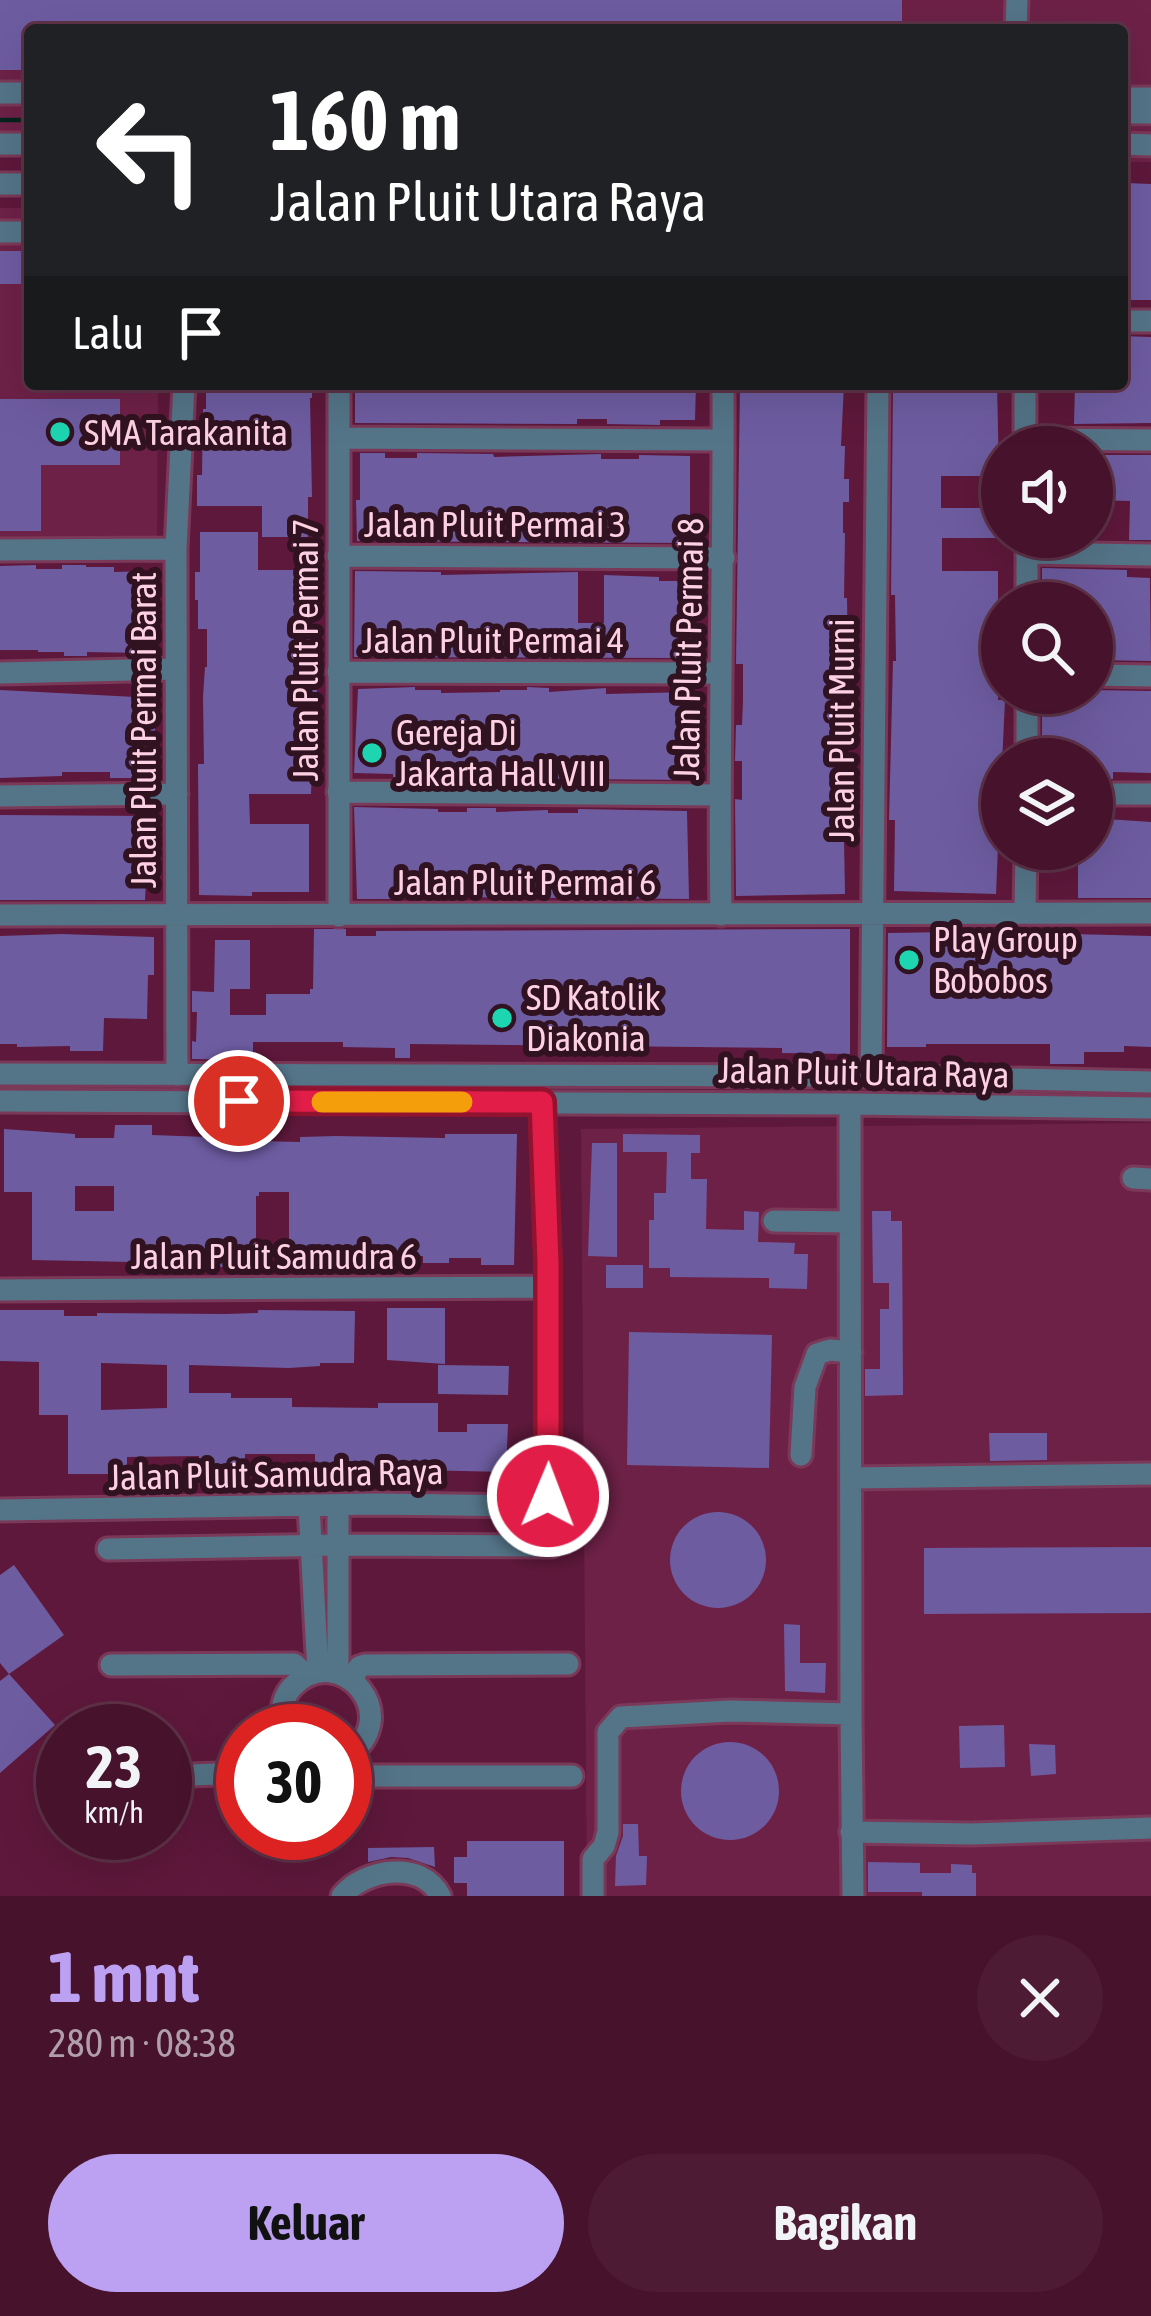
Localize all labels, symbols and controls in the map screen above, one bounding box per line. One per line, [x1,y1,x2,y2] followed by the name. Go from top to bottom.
[72,72,228,228] icon: left
[270,72,460,168] text: 160 m
[270,171,706,232] text: Jalan Pluit Utara Raya
[168,300,234,366] icon: arrive
[72,307,144,359] text: Lalu
[84,411,288,453] place label: SMA Tarakanita
[47,419,73,445] marker: SMA Tarakanita
[981,426,1113,870] map controls
[981,426,1113,558] button: sound
[364,503,626,545] street label: Jalan Pluit Permai 3
[665,518,711,780] street label: Jalan Pluit Permai 8
[284,519,326,781] street label: Jalan Pluit Permai 7
[122,572,164,888] street label: Jalan Pluit Permai Barat
[981,582,1113,714] button: search
[362,619,624,661] street label: Jalan Pluit Permai 4
[820,619,862,841] street label: Jalan Pluit Murni
[396,711,606,794] place label: Gereja Di Jakarta Hall VIII
[981,738,1113,870] button: layers
[359,740,385,766] marker: Gereja Di Jakarta Hall VIII
[394,861,656,903] street label: Jalan Pluit Permai 6
[933,918,1078,1001] place label: Play Group Bobobos
[896,947,922,973] marker: Play Group Bobobos
[526,976,661,1059] place label: SD Katolik Diakonia
[489,1005,515,1031] marker: SD Katolik Diakonia
[718,1048,1010,1096] street label: Jalan Pluit Utara Raya
[188,1050,290,1152] pin
[206,1068,272,1134] icon: arrive
[131,1235,417,1277] street label: Jalan Pluit Samudra 6
[485,1433,611,1559] position arrow
[108,1450,444,1498] street label: Jalan Pluit Samudra Raya
[216,1704,372,1860] speed limit sign: 30
[86,1732,142,1801] text: 23
[84,1795,144,1829] text: km/h
[48,1935,199,2017] text: 1 mnt
[977,1935,1103,2061] button: close
[48,2021,236,2065] text: 280 m · 08:38
[48,2154,564,2292] button: Keluar
[588,2154,1103,2292] button: Bagikan

